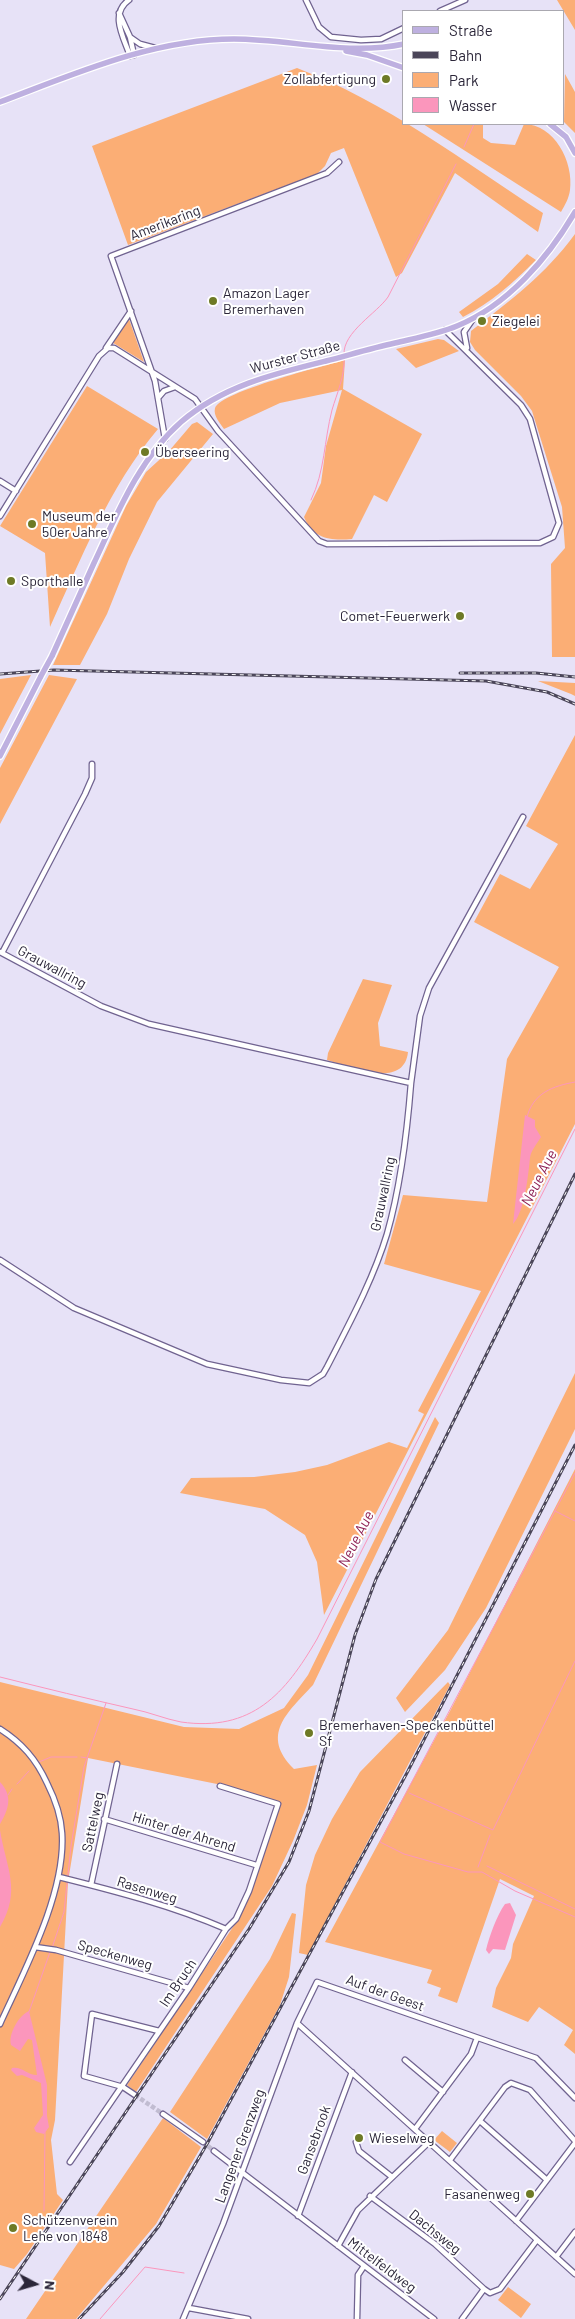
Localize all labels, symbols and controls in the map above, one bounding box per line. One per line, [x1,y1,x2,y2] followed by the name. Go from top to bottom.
[402,10,565,125] legend
[449,21,493,39] text: Straße
[449,46,482,64] text: Bahn
[284,71,376,87] place label: Zollabfertigung
[449,71,478,89] text: Park
[380,73,392,85] marker: Zollabfertigung
[449,96,497,114] text: Wasser
[128,202,202,244] street label: Amerikaring
[223,285,310,318] place label: Amazon Lager Bremerhaven
[207,295,219,307] marker: Amazon Lager Bremerhaven
[492,313,540,329] place label: Ziegelei
[476,315,488,327] marker: Ziegelei
[248,337,342,377] street label: Wurster Straße
[155,444,229,460] place label: Überseering
[139,446,151,458] marker: Überseering
[42,508,116,540] place label: Museum der 50er Jahre
[26,518,38,530] marker: Museum der 50er Jahre
[21,573,83,589] place label: Sporthalle
[5,575,17,587] marker: Sporthalle
[340,608,450,624] place label: Comet-Feuerwerk
[454,610,466,622] marker: Comet-Feuerwerk
[15,942,89,992] street label: Grauwallring
[517,1147,561,1209] water label: Neue Aue
[367,1155,399,1233] street label: Grauwallring
[334,1508,378,1570] water label: Neue Aue
[319,1717,494,1750] place label: Bremerhaven-Speckenbüttel Sf
[303,1727,315,1739] marker: Bremerhaven-Speckenbüttel Sf
[78,1791,108,1853] street label: Sattelweg
[130,1808,238,1856] street label: Hinter der Ahrend
[115,1873,179,1907] street label: Rasenweg
[76,1936,154,1974] street label: Speckenweg
[156,1956,200,2010] street label: Im Bruch
[344,1971,426,2015] street label: Auf der Geest
[212,2087,268,2205] street label: Langener Grenzweg
[294,2103,334,2177] street label: Gansebrook
[369,2130,434,2146] place label: Wieselweg
[353,2132,365,2144] marker: Wieselweg
[444,2186,520,2202] place label: Fasanenweg
[524,2188,536,2200] marker: Fasanenweg
[406,2206,464,2258] street label: Dachsweg
[23,2212,117,2244] place label: Schützenverein Lehe von 1848
[7,2222,19,2234] marker: Schützenverein Lehe von 1848
[344,2234,420,2296] street label: Mittelfeldweg
[10,2259,60,2309] north arrow
[41,2280,59,2291] text: N

